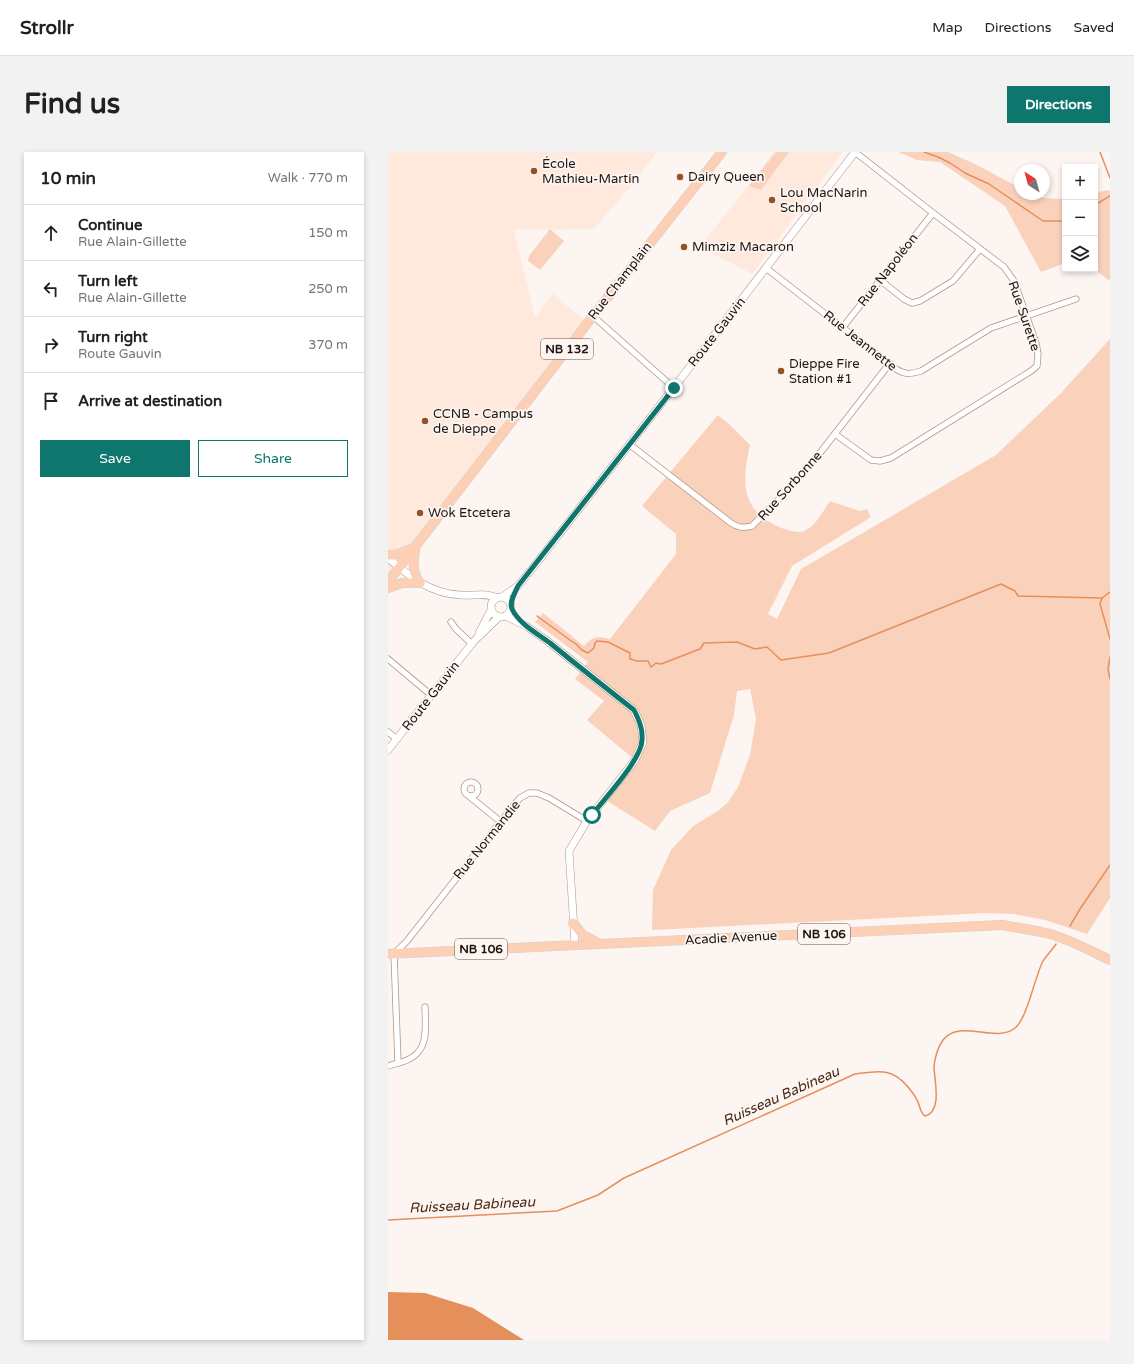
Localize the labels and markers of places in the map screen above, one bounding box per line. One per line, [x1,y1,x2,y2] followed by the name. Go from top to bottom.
[542,156,639,187] place label: École Mathieu-Martin
[529,166,539,176] marker: École Mathieu-Martin
[688,169,765,185] place label: Dairy Queen
[675,172,685,182] marker: Dairy Queen
[780,185,867,216] place label: Lou MacNarin School
[767,195,777,205] marker: Lou MacNarin School
[692,239,794,255] place label: Mimziz Macaron
[679,242,689,252] marker: Mimziz Macaron
[789,356,860,387] place label: Dieppe Fire Station #1
[776,366,786,376] marker: Dieppe Fire Station #1
[433,406,533,437] place label: CCNB - Campus de Dieppe
[420,416,430,426] marker: CCNB - Campus de Dieppe
[428,505,511,521] place label: Wok Etcetera
[415,508,425,518] marker: Wok Etcetera

